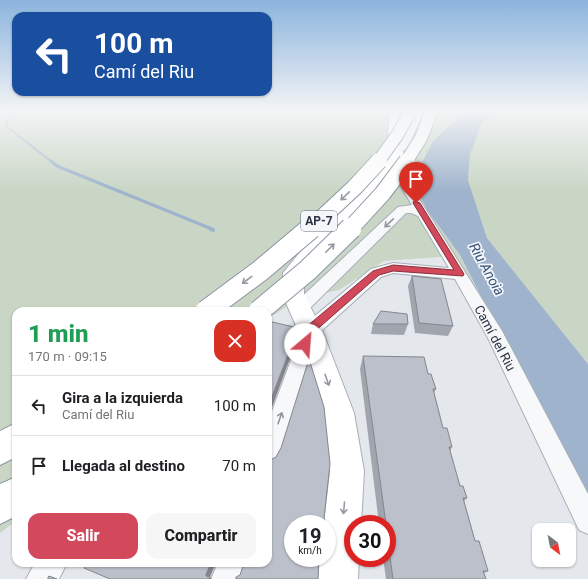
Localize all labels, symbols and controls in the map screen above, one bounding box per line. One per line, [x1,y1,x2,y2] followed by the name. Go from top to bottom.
[94,27,173,60] text: 100 m
[28,28,80,80] icon: left
[94,61,194,82] text: Camí del Riu
[399,162,433,203] pin
[405,168,427,190] icon: arrive
[340,191,350,201] one-way arrow
[301,211,337,231] road number: AP-7
[384,218,394,228] one-way arrow
[466,240,508,298] water label: Riu Anoia
[325,243,335,253] one-way arrow
[241,276,252,285] one-way arrow
[471,303,519,373] street label: Camí del Riu
[28,320,89,348] text: 1 min
[214,320,256,362] button: close
[284,323,326,365] position arrow
[28,349,107,364] text: 170 m · 09:15
[324,374,332,386] one-way arrow
[62,389,183,407] text: Gira a la izquierda
[28,395,50,417] icon: left
[214,397,256,415] text: 100 m
[62,407,134,422] text: Camí del Riu
[277,412,285,424] one-way arrow
[28,455,50,477] icon: arrive
[62,457,185,475] text: Llegada al destino
[222,457,256,475] text: 70 m
[340,501,347,514] one-way arrow
[28,513,138,559] button: Salir
[146,513,256,559] button: Compartir
[344,515,396,567] speed limit sign: 30
[532,523,576,567] north arrow
[532,523,576,567] map controls
[299,524,321,548] text: 19
[298,545,322,556] text: km/h

